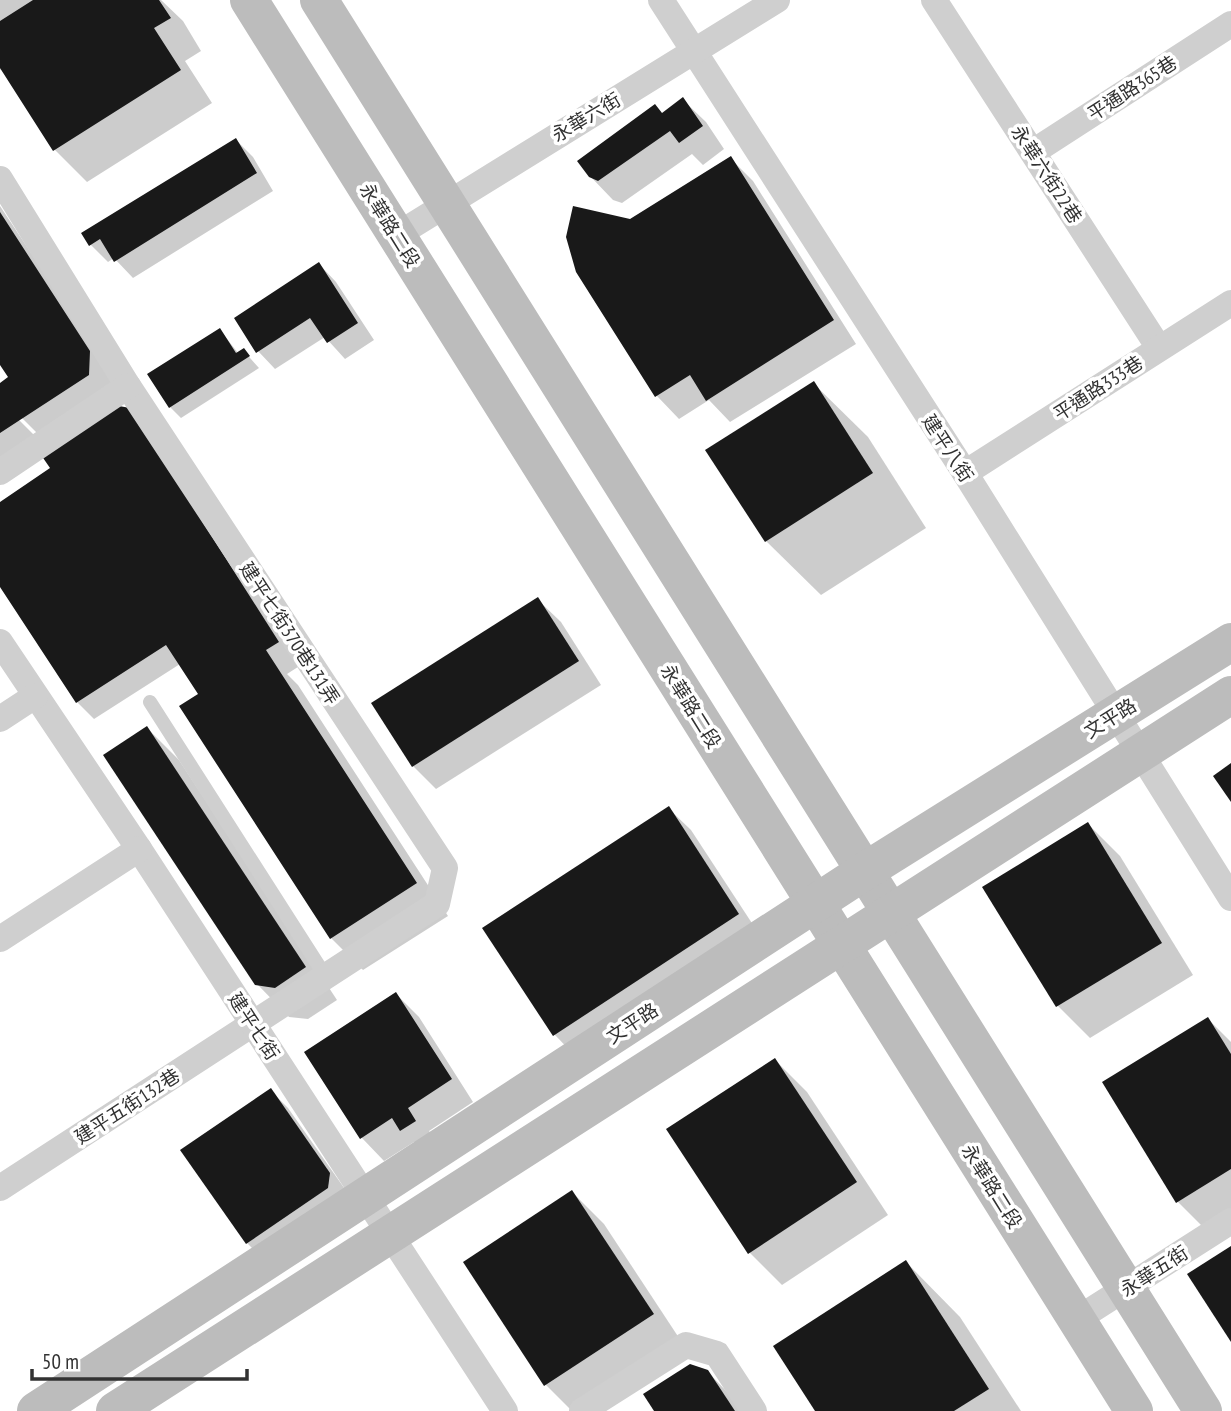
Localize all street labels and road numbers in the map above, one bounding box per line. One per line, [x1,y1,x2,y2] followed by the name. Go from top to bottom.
[1083,50,1181,126] street label: 平通路365巷
[547,87,625,147] street label: 永華六街
[1006,120,1088,228] street label: 永華六街22巷
[355,178,425,272] street label: 永華路二段
[1049,350,1147,426] street label: 平通路333巷
[917,410,979,486] street label: 建平八街
[235,557,345,709] street label: 建平七街370巷131弄
[656,659,726,753] street label: 永華路二段
[1079,693,1141,743] street label: 文平路
[223,988,285,1064] street label: 建平七街
[602,997,662,1049] street label: 文平路
[70,1063,184,1149] street label: 建平五街132巷
[957,1139,1027,1233] street label: 永華路二段
[1116,1240,1192,1302] street label: 永華五街

